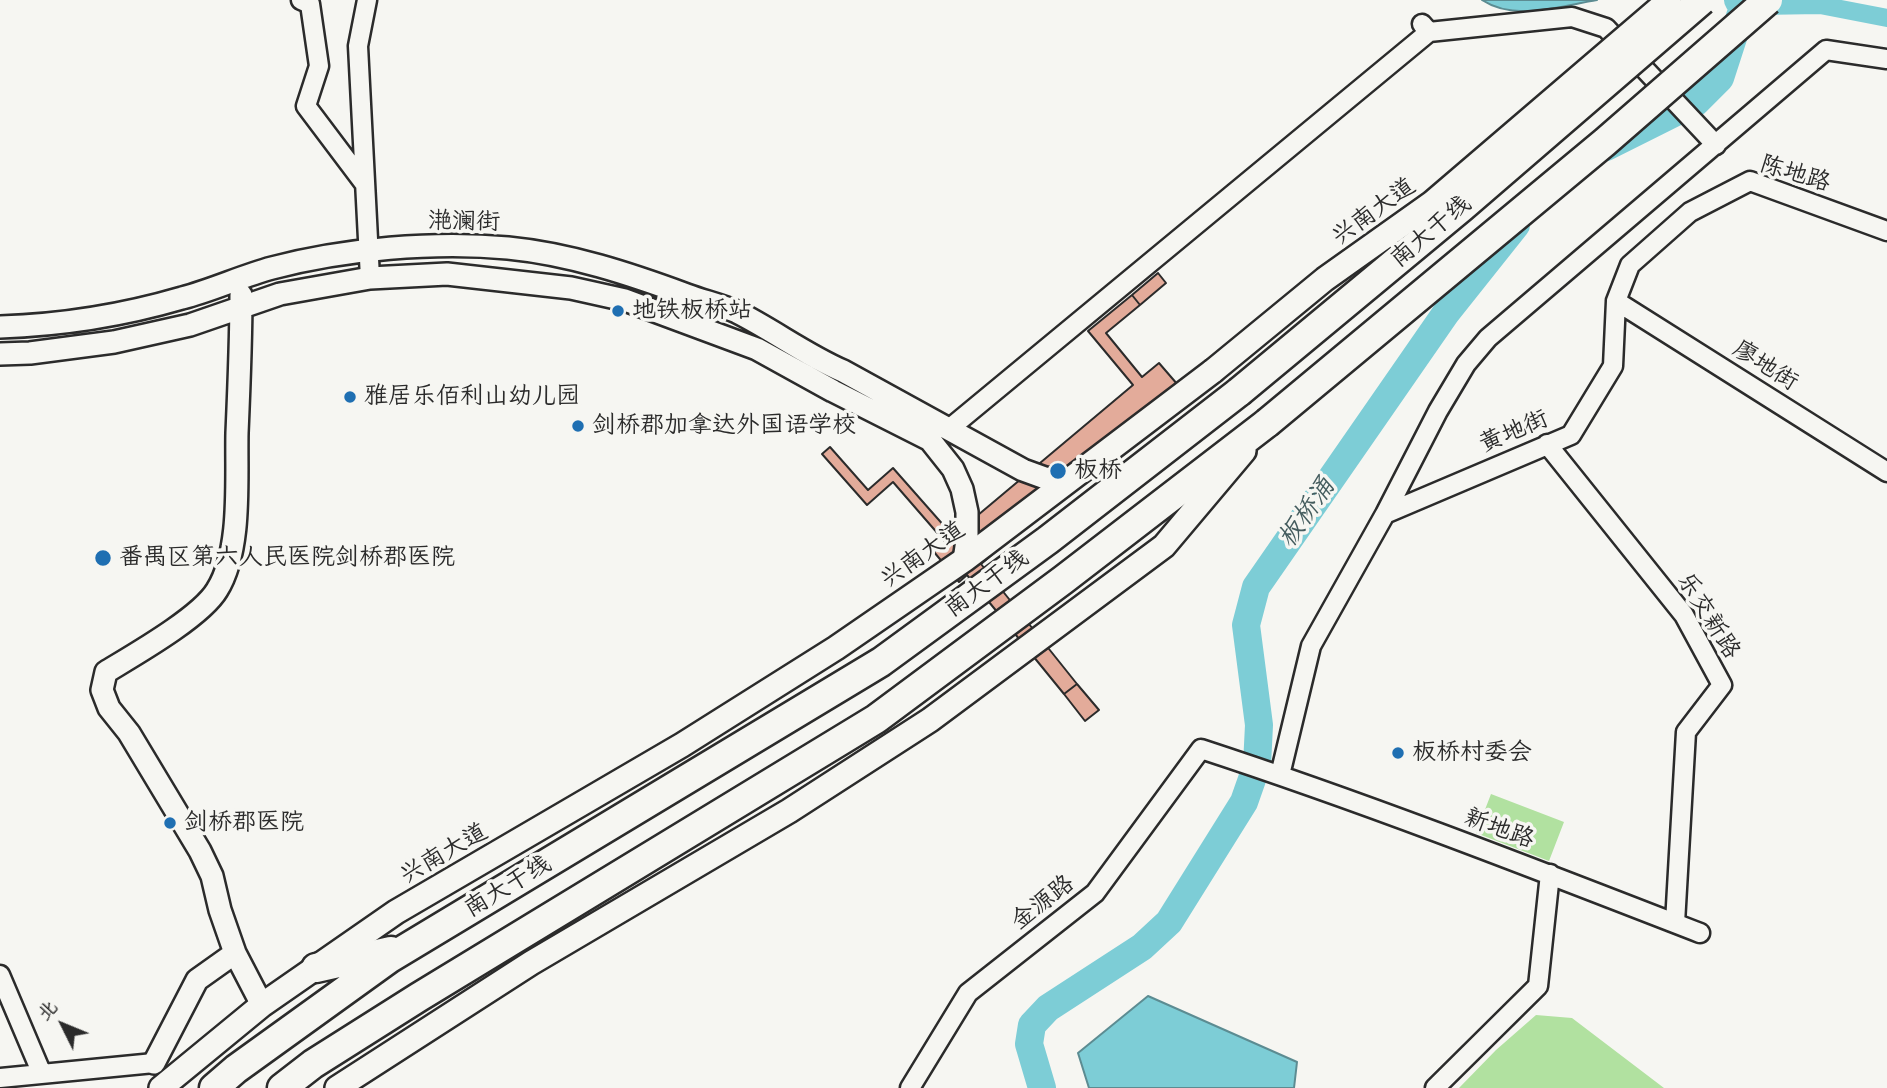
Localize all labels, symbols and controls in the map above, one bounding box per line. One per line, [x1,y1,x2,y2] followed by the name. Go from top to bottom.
[1756,150,1834,198] street label: 陈地路
[1327,172,1421,252] street label: 兴南大道
[1385,190,1477,274] street label: 南大干线
[428,207,500,237] street label: 滟澜街
[632,297,752,325] place label: 地铁板桥站
[610,303,626,319] marker: 地铁板桥站
[1727,335,1803,397] street label: 廖地街
[364,383,580,411] place label: 雅居乐佰利山幼儿园
[342,389,358,405] marker: 雅居乐佰利山幼儿园
[1475,405,1553,459] street label: 黄地街
[592,412,856,440] place label: 剑桥郡加拿达外国语学校
[570,418,586,434] marker: 剑桥郡加拿达外国语学校
[1074,457,1122,485] place label: 板桥
[1048,461,1068,481] marker: 板桥
[1272,472,1342,554] water label: 板桥涌
[875,516,971,594] street label: 兴南大道
[119,544,455,572] place label: 番禺区第六人民医院剑桥郡医院
[940,544,1034,624] street label: 南大干线
[93,548,113,568] marker: 番禺区第六人民医院剑桥郡医院
[1670,568,1746,664] street label: 乐交新路
[1412,739,1532,767] place label: 板桥村委会
[1390,745,1406,761] marker: 板桥村委会
[1460,803,1538,855] street label: 新地路
[184,809,304,837] place label: 剑桥郡医院
[162,815,178,831] marker: 剑桥郡医院
[395,818,493,890] street label: 兴南大道
[459,850,557,924] street label: 南大干线
[1006,869,1080,937] street label: 金源路
[28,990,98,1060] north arrow
[32,995,63,1026] text: 北

